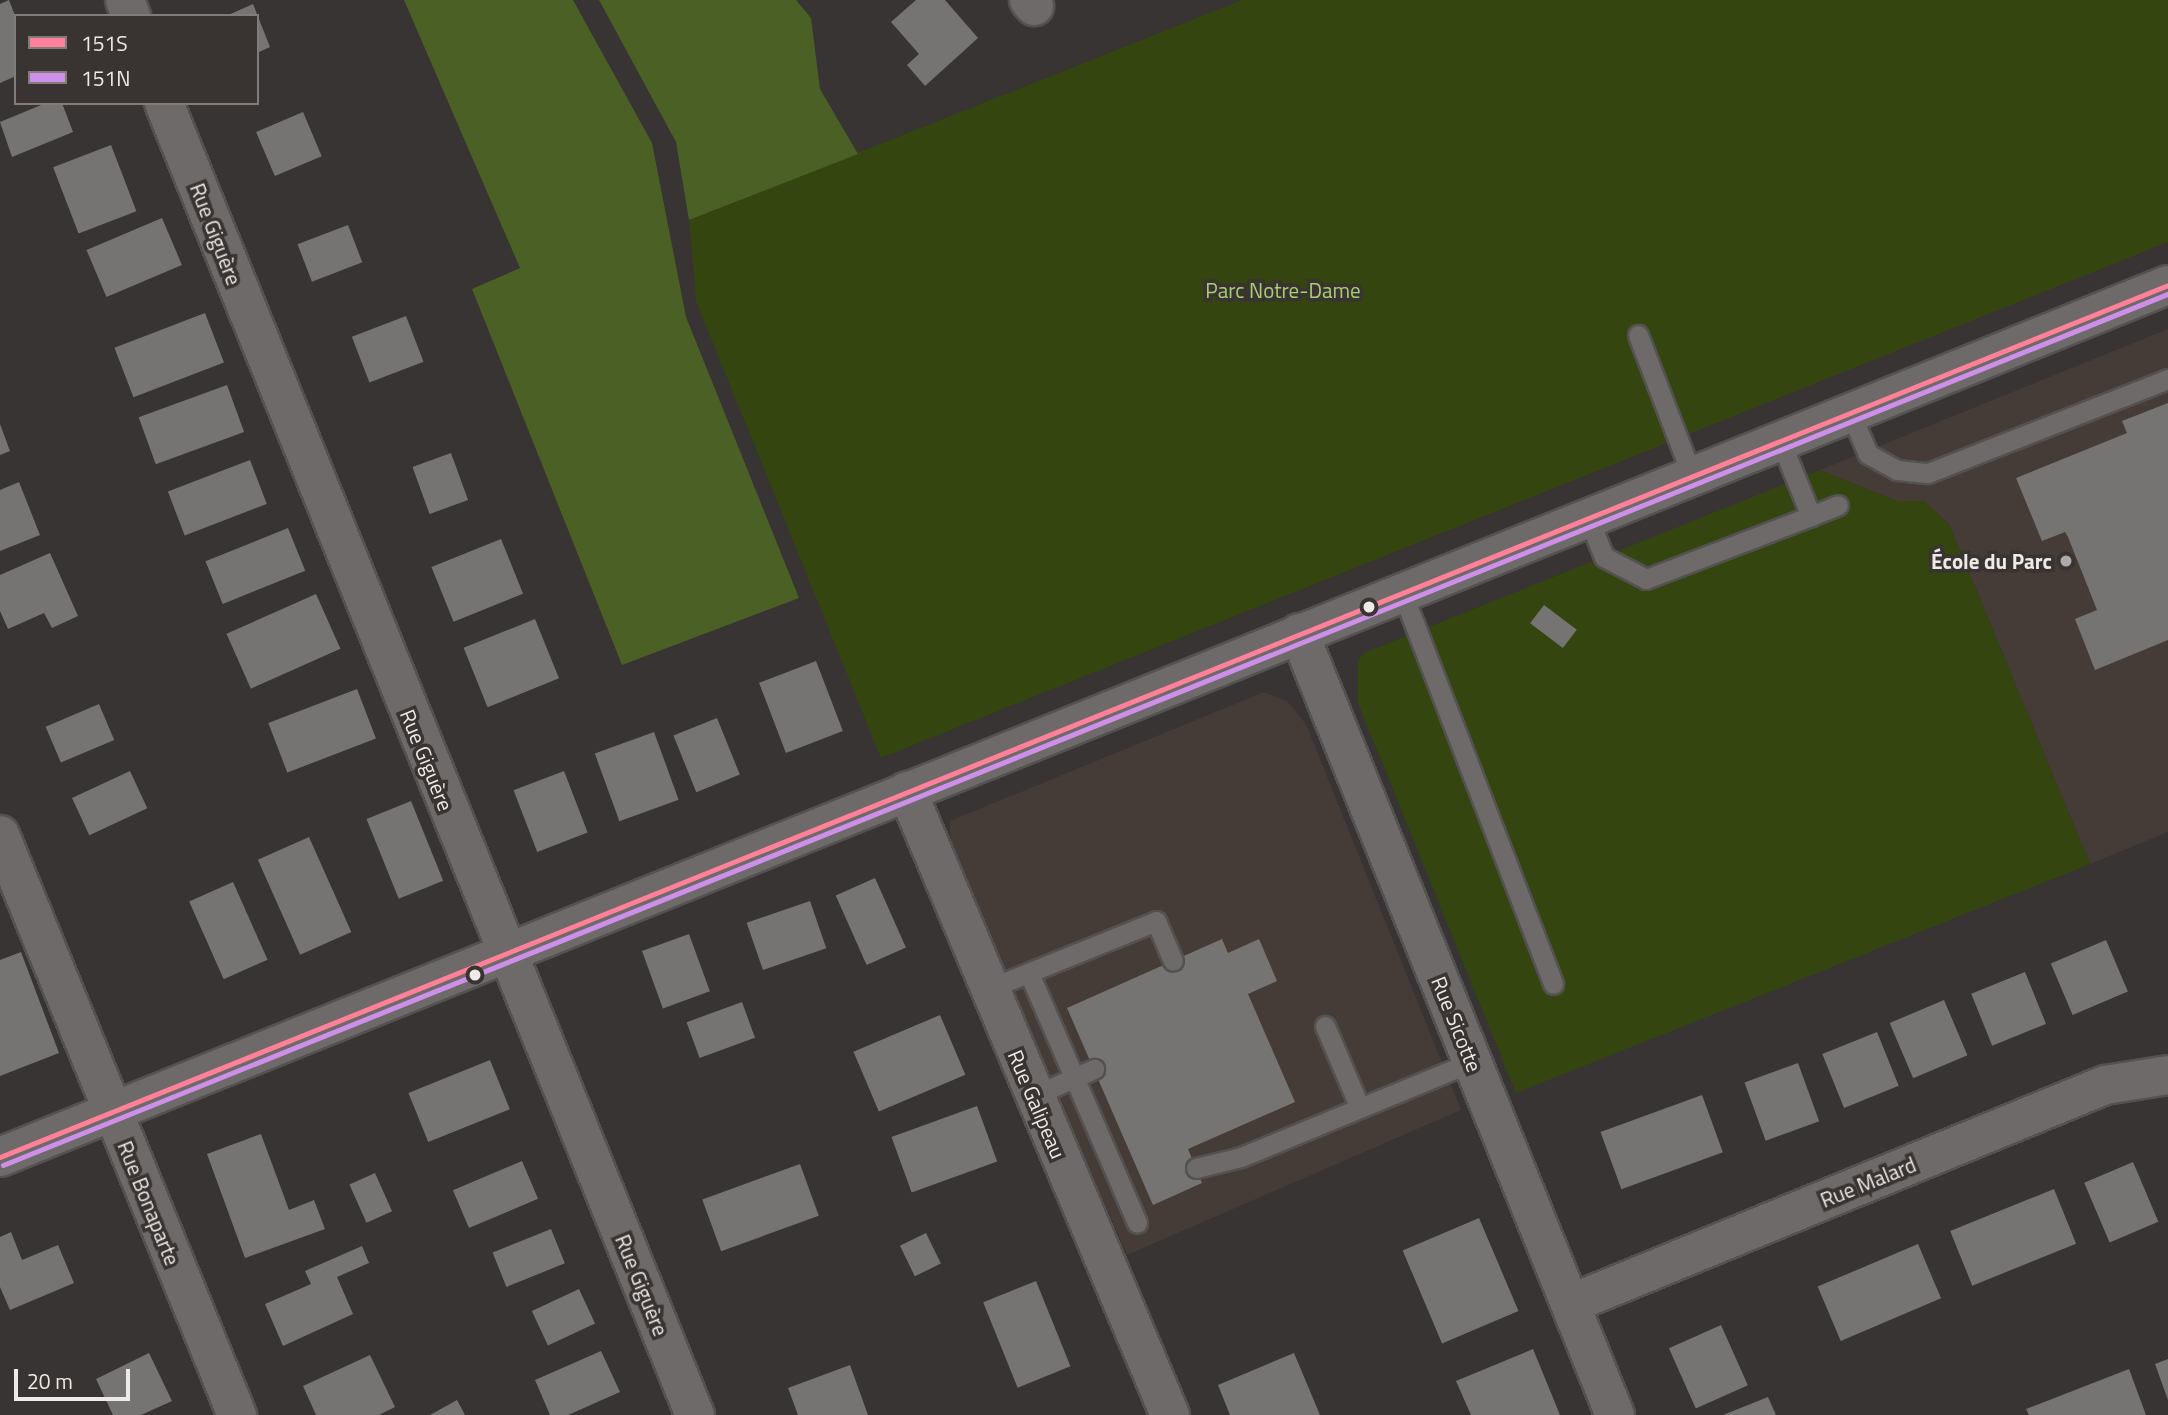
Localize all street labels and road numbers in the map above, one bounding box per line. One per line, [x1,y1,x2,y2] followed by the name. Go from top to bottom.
[185,180,247,288] street label: Rue Giguère
[395,706,459,814] street label: Rue Giguère
[1426,973,1488,1075] street label: Rue Sicotte
[1003,1046,1071,1162] street label: Rue Galipeau
[113,1137,185,1269] street label: Rue Bonaparte
[1817,1151,1919,1213] street label: Rue Malard
[610,1231,674,1339] street label: Rue Giguère

